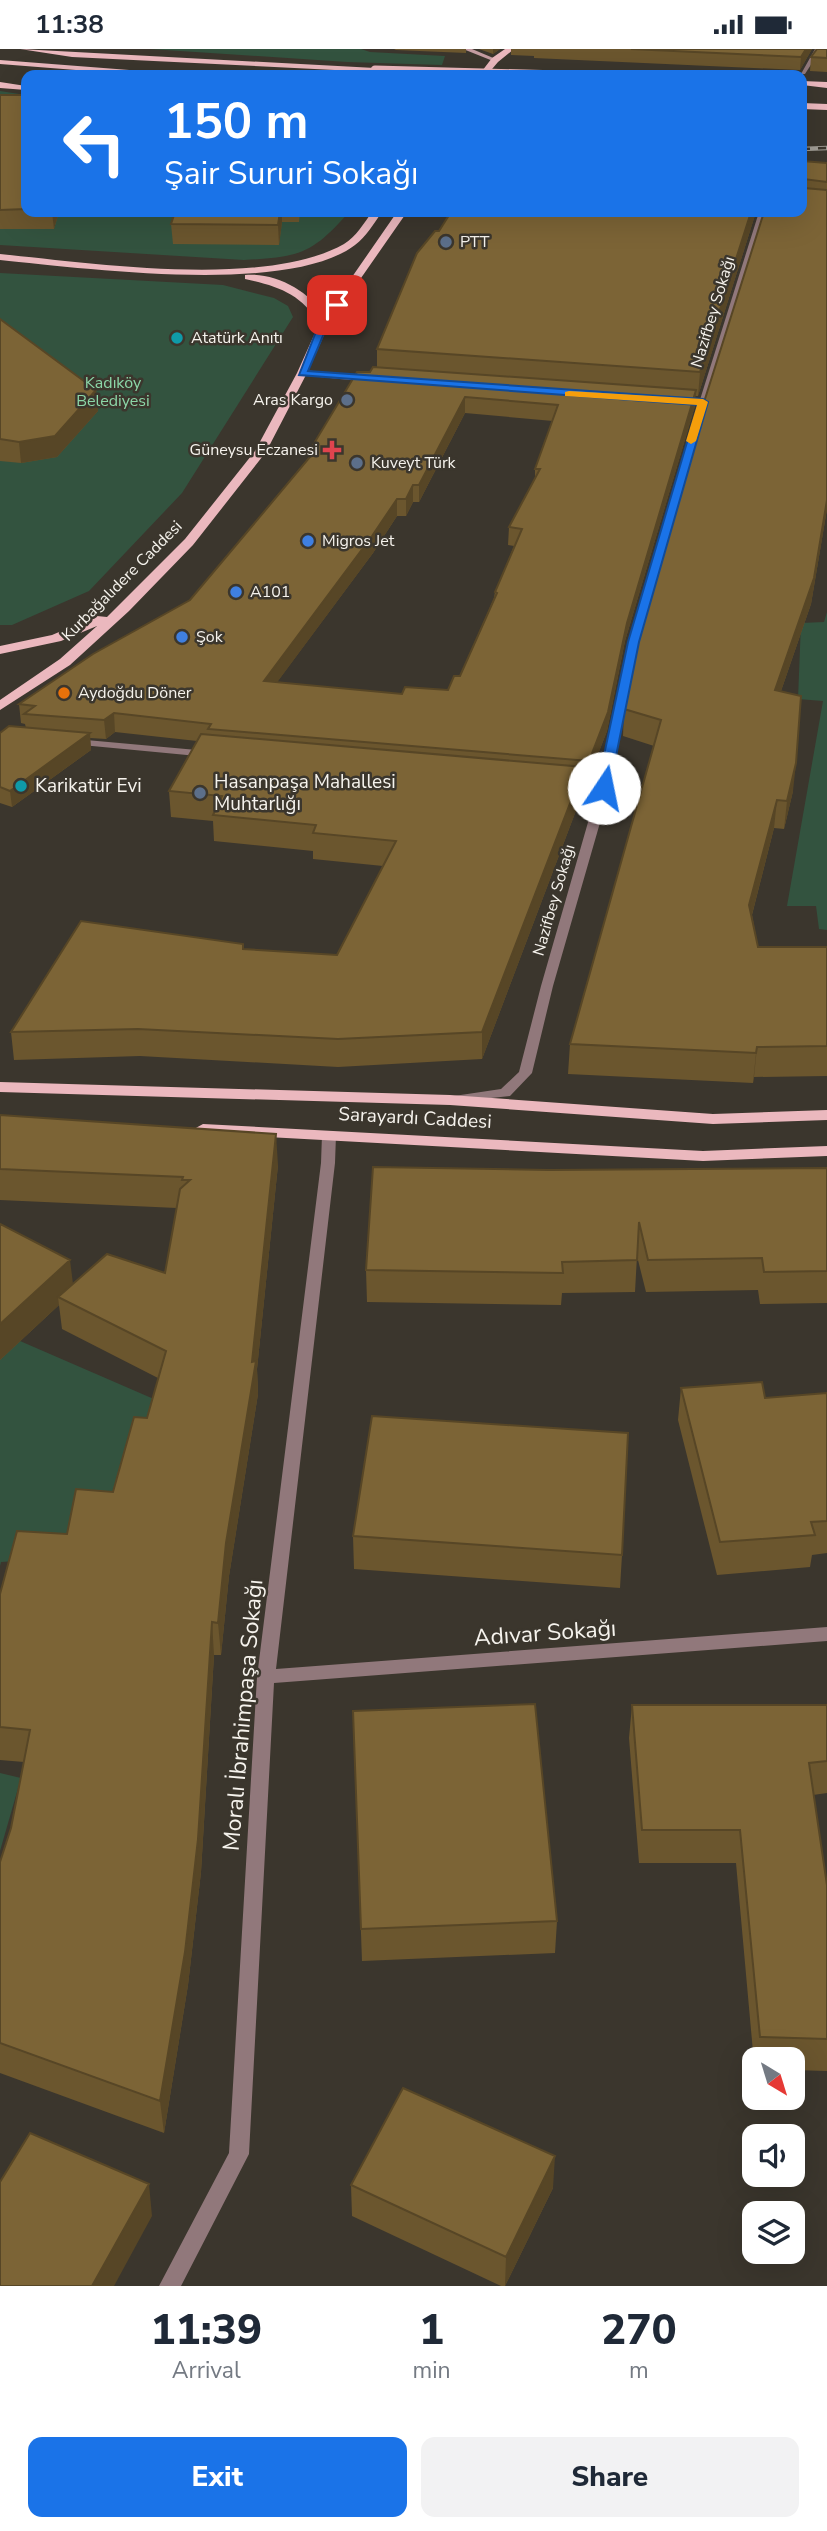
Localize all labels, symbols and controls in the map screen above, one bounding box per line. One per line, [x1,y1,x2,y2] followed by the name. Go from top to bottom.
[35,7,104,42] text: 11:38
[164,88,308,155] text: 150 m
[49,98,140,189] icon: left
[164,152,418,195] text: Şair Sururi Sokağı
[460,231,490,253] place label: PTT
[438,234,454,250] marker: PTT
[686,254,740,370] street label: Nazifbey Sokağı
[307,275,367,335] pin
[318,286,356,324] icon: arrive
[191,327,283,349] place label: Atatürk Anıtı
[169,330,185,346] marker: Atatürk Anıtı
[76,372,150,412] park label: Kadıköy Belediyesi
[253,389,333,411] place label: Aras Kargo
[339,392,355,408] marker: Aras Kargo
[190,439,318,461] place label: Güneysu Eczanesi
[324,442,340,458] marker: Güneysu Eczanesi
[371,452,457,474] place label: Kuveyt Türk
[349,455,365,471] marker: Kuveyt Türk
[57,516,187,646] street label: Kurbağalıdere Caddesi
[322,530,395,552] place label: Migros Jet
[300,533,316,549] marker: Migros Jet
[250,581,290,603] place label: A101
[228,584,244,600] marker: A101
[196,626,224,648] place label: Şok
[174,629,190,645] marker: Şok
[78,682,192,704] place label: Aydoğdu Döner
[56,685,72,701] marker: Aydoğdu Döner
[567,751,641,825] position arrow
[214,769,396,817] place label: Hasanpaşa Mahallesi Muhtarlığı
[35,773,142,799] place label: Karikatür Evi
[13,778,29,794] marker: Karikatür Evi
[192,785,208,801] marker: Hasanpaşa Mahallesi Muhtarlığı
[528,842,580,958] street label: Nazifbey Sokağı
[338,1101,492,1135] street label: Sarayardı Caddesi
[216,1578,270,1852] street label: Moralı İbrahimpaşa Sokağı
[473,1613,617,1653] street label: Adıvar Sokağı
[742,2047,805,2111] north arrow
[742,2047,805,2264] map controls
[742,2124,805,2187] button: sound
[742,2201,805,2264] button: layers
[150,2302,262,2359] text: 11:39
[419,2302,444,2359] text: 1
[601,2302,677,2359] text: 270
[172,2355,241,2386] text: Arrival
[413,2355,451,2386] text: min
[629,2355,649,2386] text: m
[28,2437,407,2517] button: Exit
[421,2437,799,2517] button: Share

